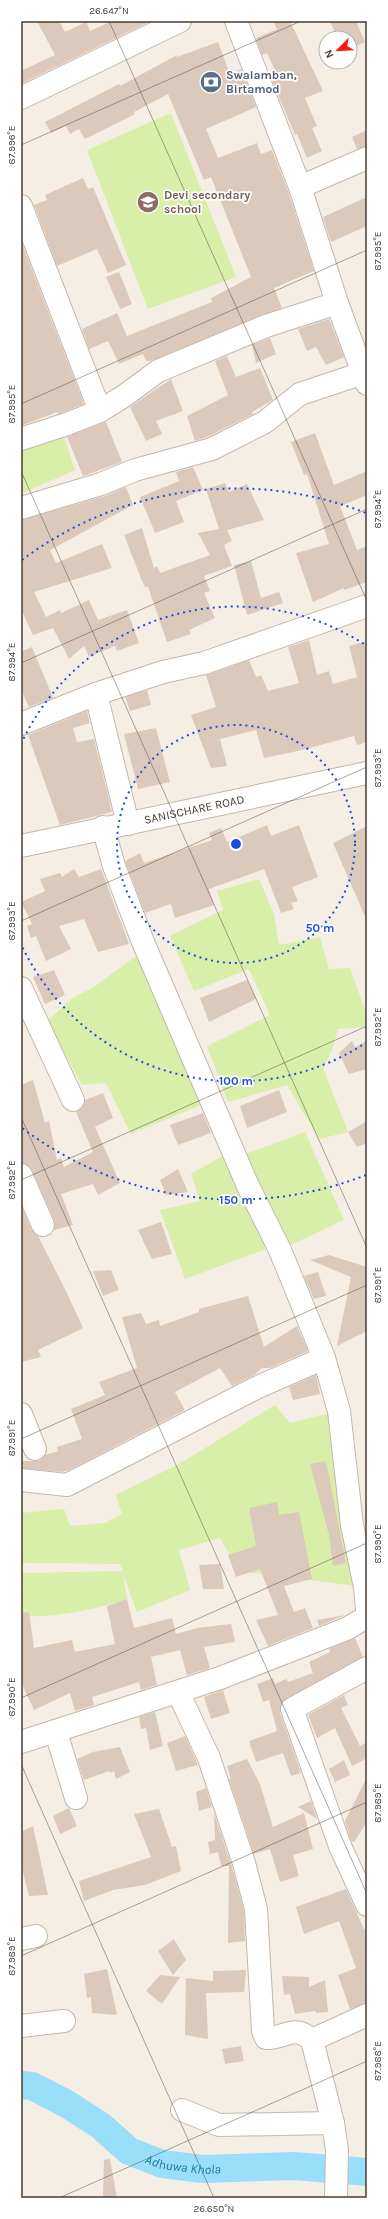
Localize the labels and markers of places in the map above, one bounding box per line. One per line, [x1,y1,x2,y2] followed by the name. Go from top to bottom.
[226,68,297,96] place label: Swalamban, Birtamod
[198,69,224,95] bank icon: Swalamban, Birtamod
[164,188,250,216] place label: Devi secondary school
[135,189,161,215] school or university icon: Devi secondary school
[229,837,243,851] centre of rings

